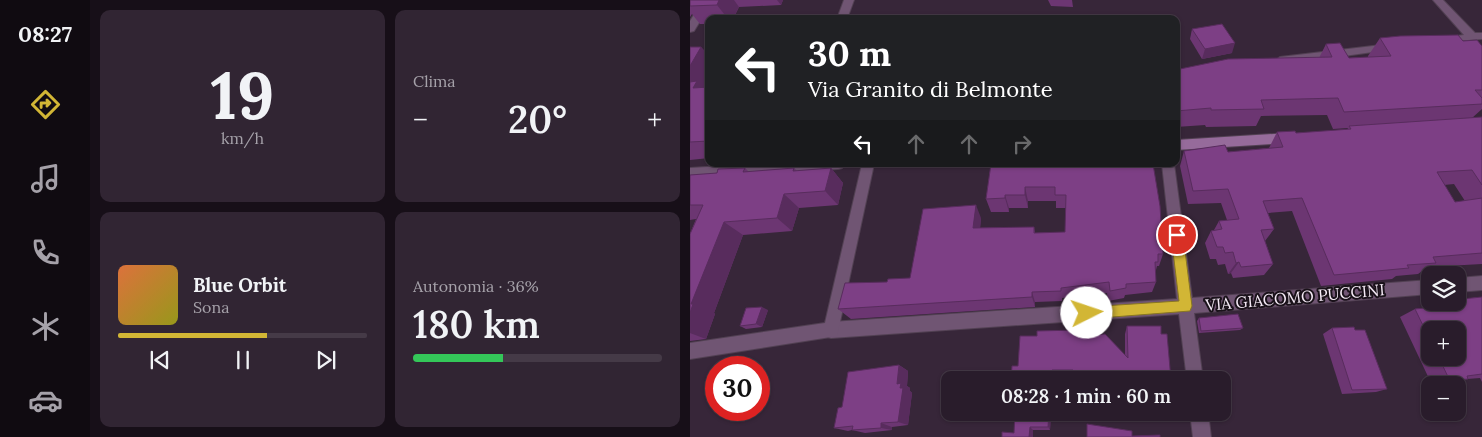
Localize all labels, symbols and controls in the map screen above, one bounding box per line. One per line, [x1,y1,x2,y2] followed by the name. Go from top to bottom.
[18,20,72,48] text: 08:27
[808,31,891,76] text: 30 m
[725,35,790,100] icon: left
[211,54,274,137] text: 19
[413,71,456,91] text: Clima
[808,75,1053,103] text: Via Granito di Belmonte
[28,87,63,122] icon: directions
[508,95,567,143] text: 20°
[413,102,428,138] text: −
[647,102,662,138] text: +
[221,128,264,148] text: km/h
[849,130,877,158] icon: left
[902,130,930,158] icon: ahead
[955,130,983,158] icon: ahead
[1008,130,1036,158] icon: right
[28,161,63,196] icon: music
[1156,214,1198,256] pin
[1163,221,1191,249] icon: arrive
[28,235,63,270] icon: phone
[1421,266,1466,421] map controls
[1421,266,1466,311] button: layers
[193,273,287,297] text: Blue Orbit
[413,276,539,296] text: Autonomia · 36%
[1204,279,1385,315] street label: VIA GIACOMO PUCCINI
[1060,286,1112,338] position arrow
[193,297,229,317] text: Sona
[413,300,540,348] text: 180 km
[28,309,63,344] icon: climate
[1421,321,1466,366] button: +
[146,346,174,374] icon: previous
[229,346,257,374] icon: pause
[312,346,340,374] icon: next
[705,356,770,421] speed limit sign: 30
[1421,376,1466,421] button: −
[28,383,63,418] icon: car
[1001,384,1171,408] text: 08:28 · 1 min · 60 m

